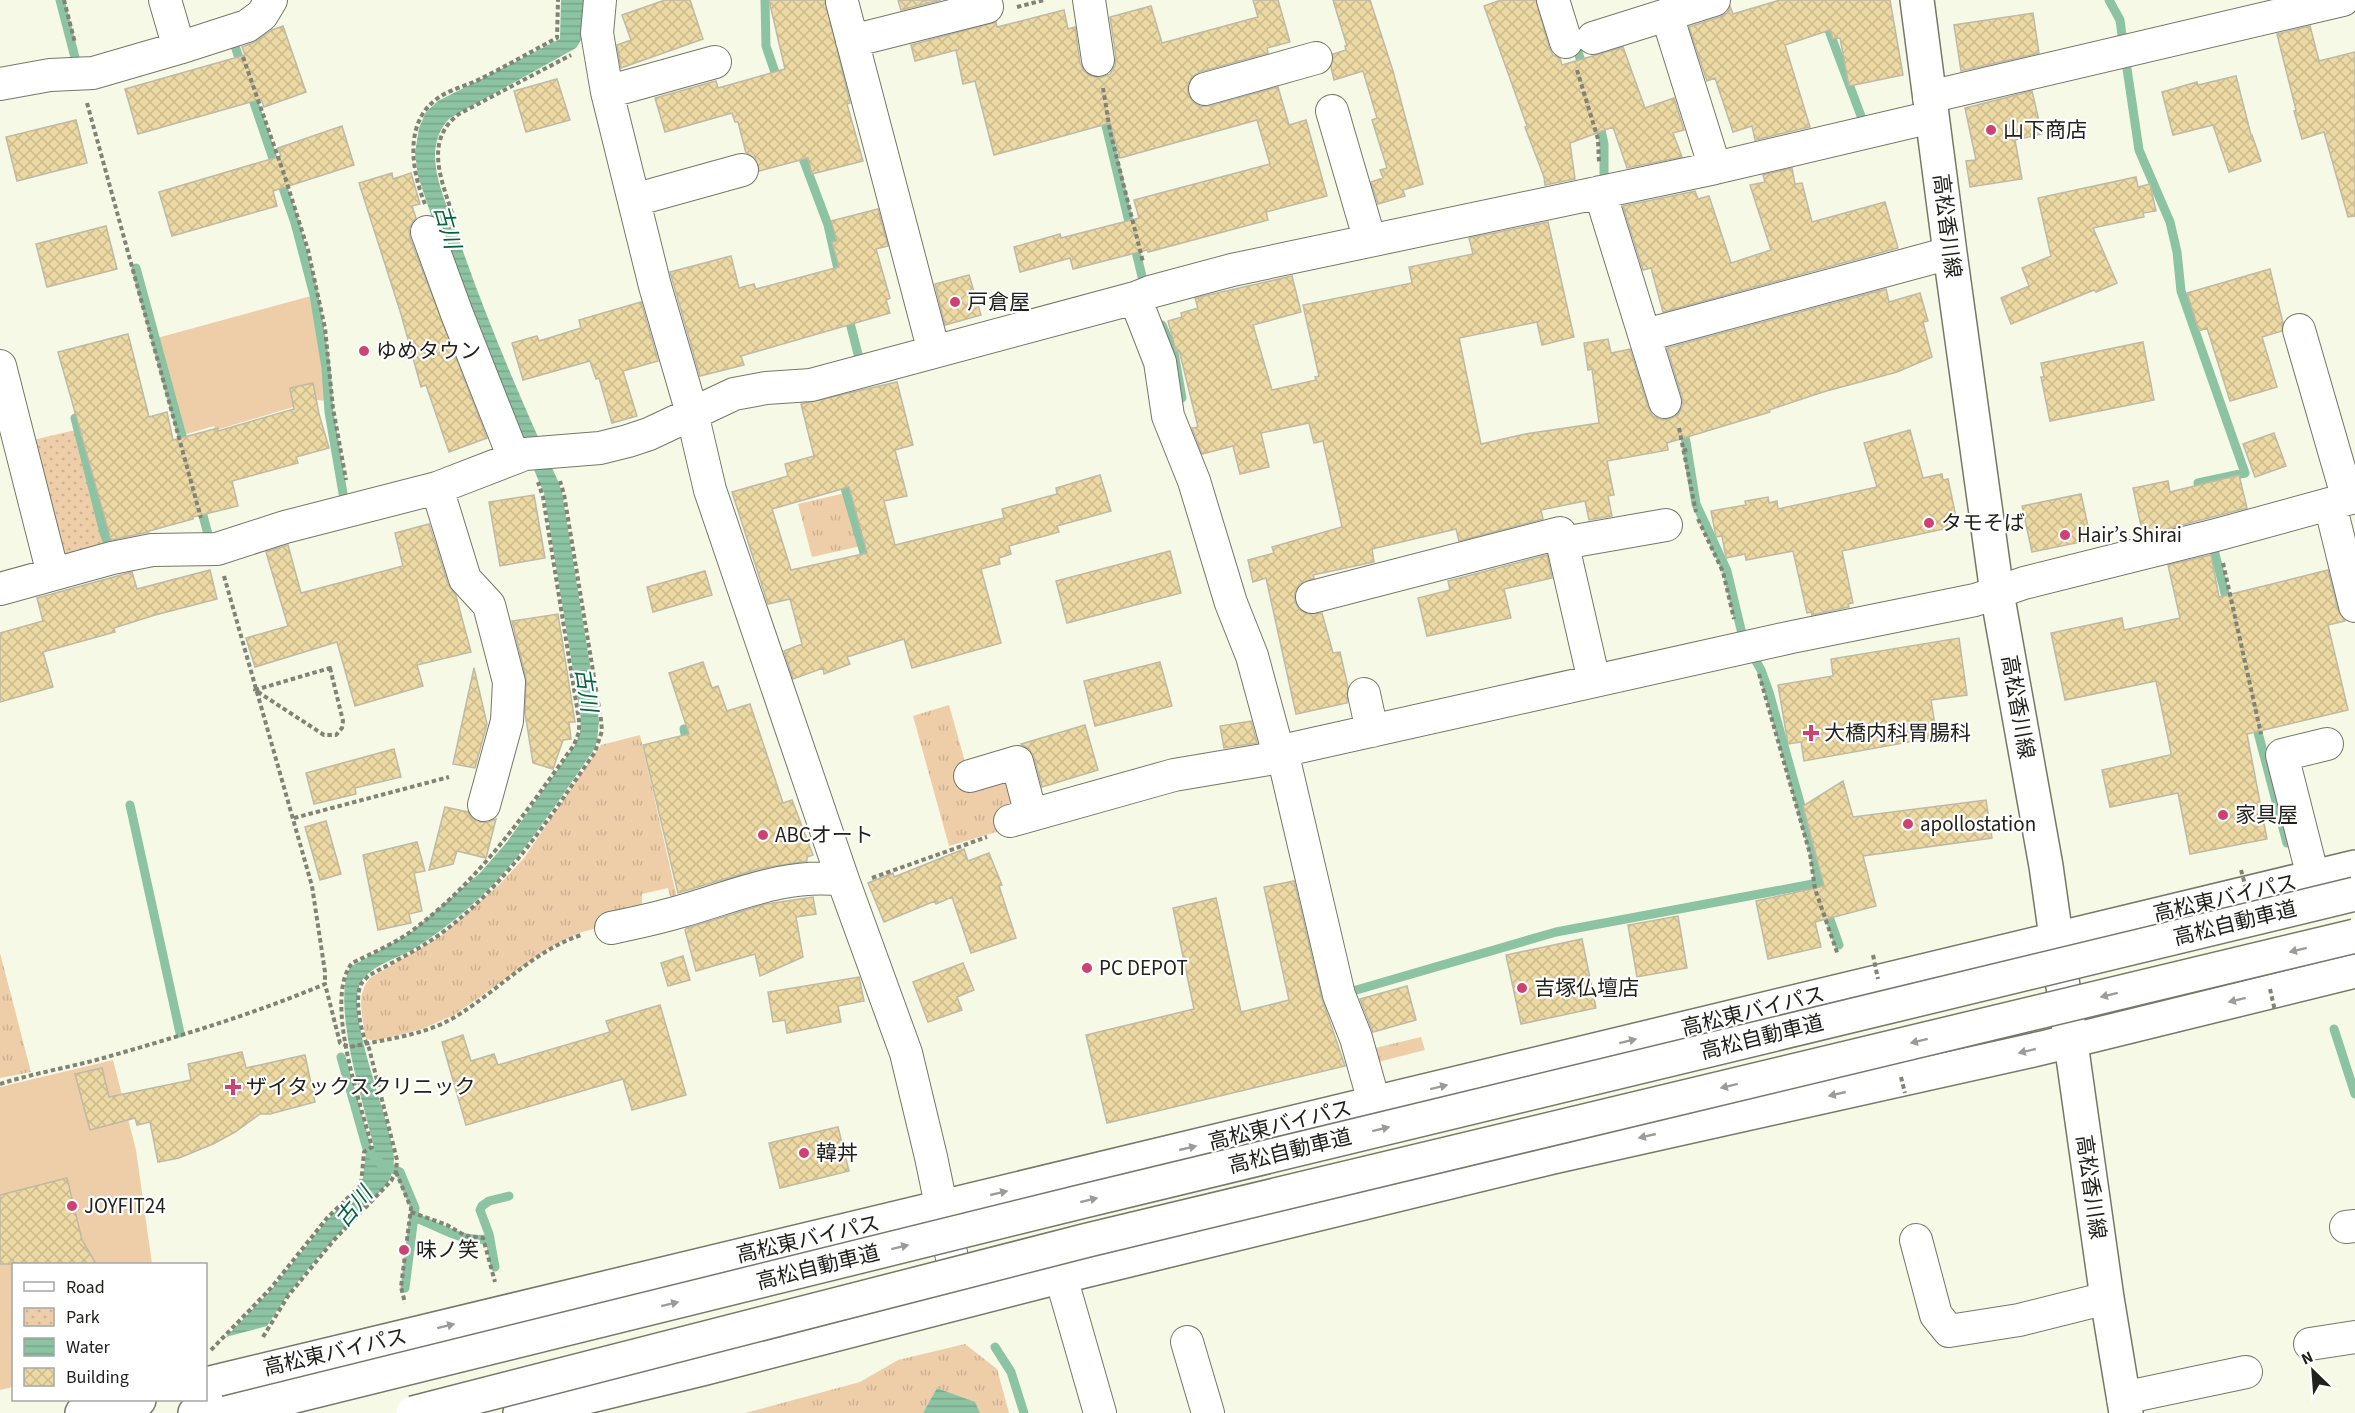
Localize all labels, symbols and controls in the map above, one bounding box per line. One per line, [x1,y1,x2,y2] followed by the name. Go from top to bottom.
[2003,115,2087,145] place label: 山下商店
[1984,123,1998,137] marker: 山下商店
[1926,172,1968,280] street label: 高松香川線
[426,201,469,254] water label: 古川
[967,287,1030,317] place label: 戸倉屋
[948,295,962,309] marker: 戸倉屋
[376,336,481,366] place label: ゆめタウン
[357,344,371,358] marker: ゆめタウン
[1941,508,2025,538] place label: タモそば
[1922,516,1936,530] marker: タモそば
[2077,520,2182,550] place label: Hair’s Shirai
[2058,528,2072,542] marker: Hair’s Shirai
[1994,653,2042,761] street label: 高松香川線
[567,666,606,716] water label: 古川
[1824,718,1971,748] place label: 大橋内科胃腸科
[1802,724,1820,742] marker: 大橋内科胃腸科
[2235,800,2298,830] place label: 家具屋
[2216,808,2230,822] marker: 家具屋
[1920,809,2036,839] place label: apollostation
[1901,817,1915,831] marker: apollostation
[775,820,874,850] place label: ABCオート
[756,828,770,842] marker: ABCオート
[2150,867,2300,929] street label: 高松東バイパス
[2170,893,2300,953] street label: 高松自動車道
[2289,945,2307,955] one-way arrow
[1099,953,1188,983] place label: PC DEPOT
[1080,961,1094,975] marker: PC DEPOT
[1534,973,1639,1003] place label: 吉塚仏壇店
[1678,979,1828,1043] street label: 高松東バイパス
[1515,981,1529,995] marker: 吉塚仏壇店
[2099,991,2118,1001] one-way arrow
[2228,995,2246,1005] one-way arrow
[1697,1007,1827,1067] street label: 高松自動車道
[1619,1035,1638,1045] one-way arrow
[1910,1036,1928,1046] one-way arrow
[2017,1047,2036,1056] one-way arrow
[246,1072,476,1102] place label: ザイタックスクリニック
[224,1078,242,1096] marker: ザイタックスクリニック
[1430,1081,1448,1091] one-way arrow
[1720,1082,1739,1092] one-way arrow
[1828,1089,1846,1099] one-way arrow
[1205,1093,1355,1157] street label: 高松東バイパス
[1225,1121,1355,1181] street label: 高松自動車道
[1372,1124,1390,1134] one-way arrow
[1637,1132,1656,1142] one-way arrow
[2069,1133,2113,1241] street label: 高松香川線
[816,1138,858,1168] place label: 韓丼
[1179,1143,1197,1153] one-way arrow
[797,1146,811,1160] marker: 韓丼
[328,1178,382,1234] water label: 古川
[989,1188,1008,1198] one-way arrow
[84,1191,166,1221] place label: JOYFIT24
[1080,1194,1099,1204] one-way arrow
[65,1199,79,1213] marker: JOYFIT24
[733,1208,883,1270] street label: 高松東バイパス
[416,1235,479,1265] place label: 味ノ笑
[753,1237,883,1297] street label: 高松自動車道
[891,1241,909,1251] one-way arrow
[397,1243,411,1257] marker: 味ノ笑
[12,1263,207,1401] legend
[66,1275,105,1300] text: Road
[661,1299,679,1309] one-way arrow
[66,1305,100,1330] text: Park
[437,1320,455,1330] one-way arrow
[260,1321,410,1383] street label: 高松東バイパス
[66,1335,110,1360] text: Water
[2283,1341,2343,1401] north arrow
[2298,1346,2317,1371] text: N
[66,1365,129,1390] text: Building

